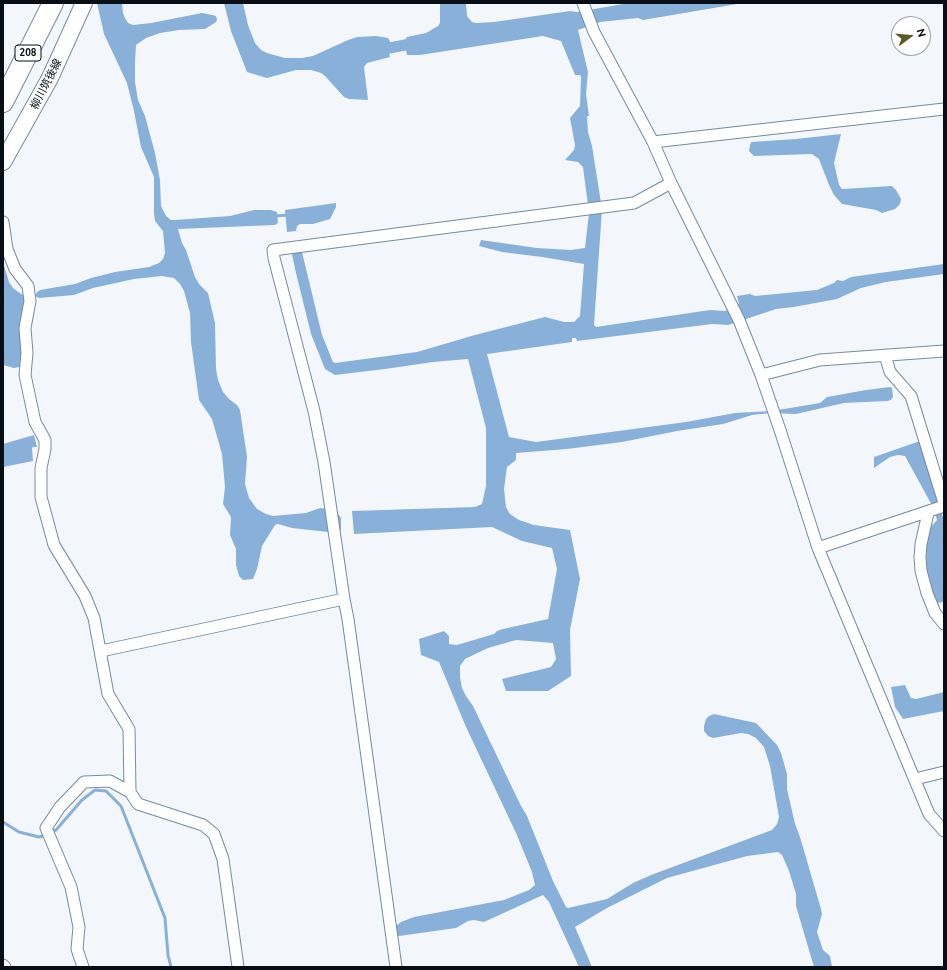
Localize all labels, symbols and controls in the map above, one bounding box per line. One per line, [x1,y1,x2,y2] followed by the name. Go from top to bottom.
[891,16,931,56] north arrow
[915,27,928,39] text: N
[15,45,41,61] road number: 208
[28,57,64,111] street label: 柳川筑後線

